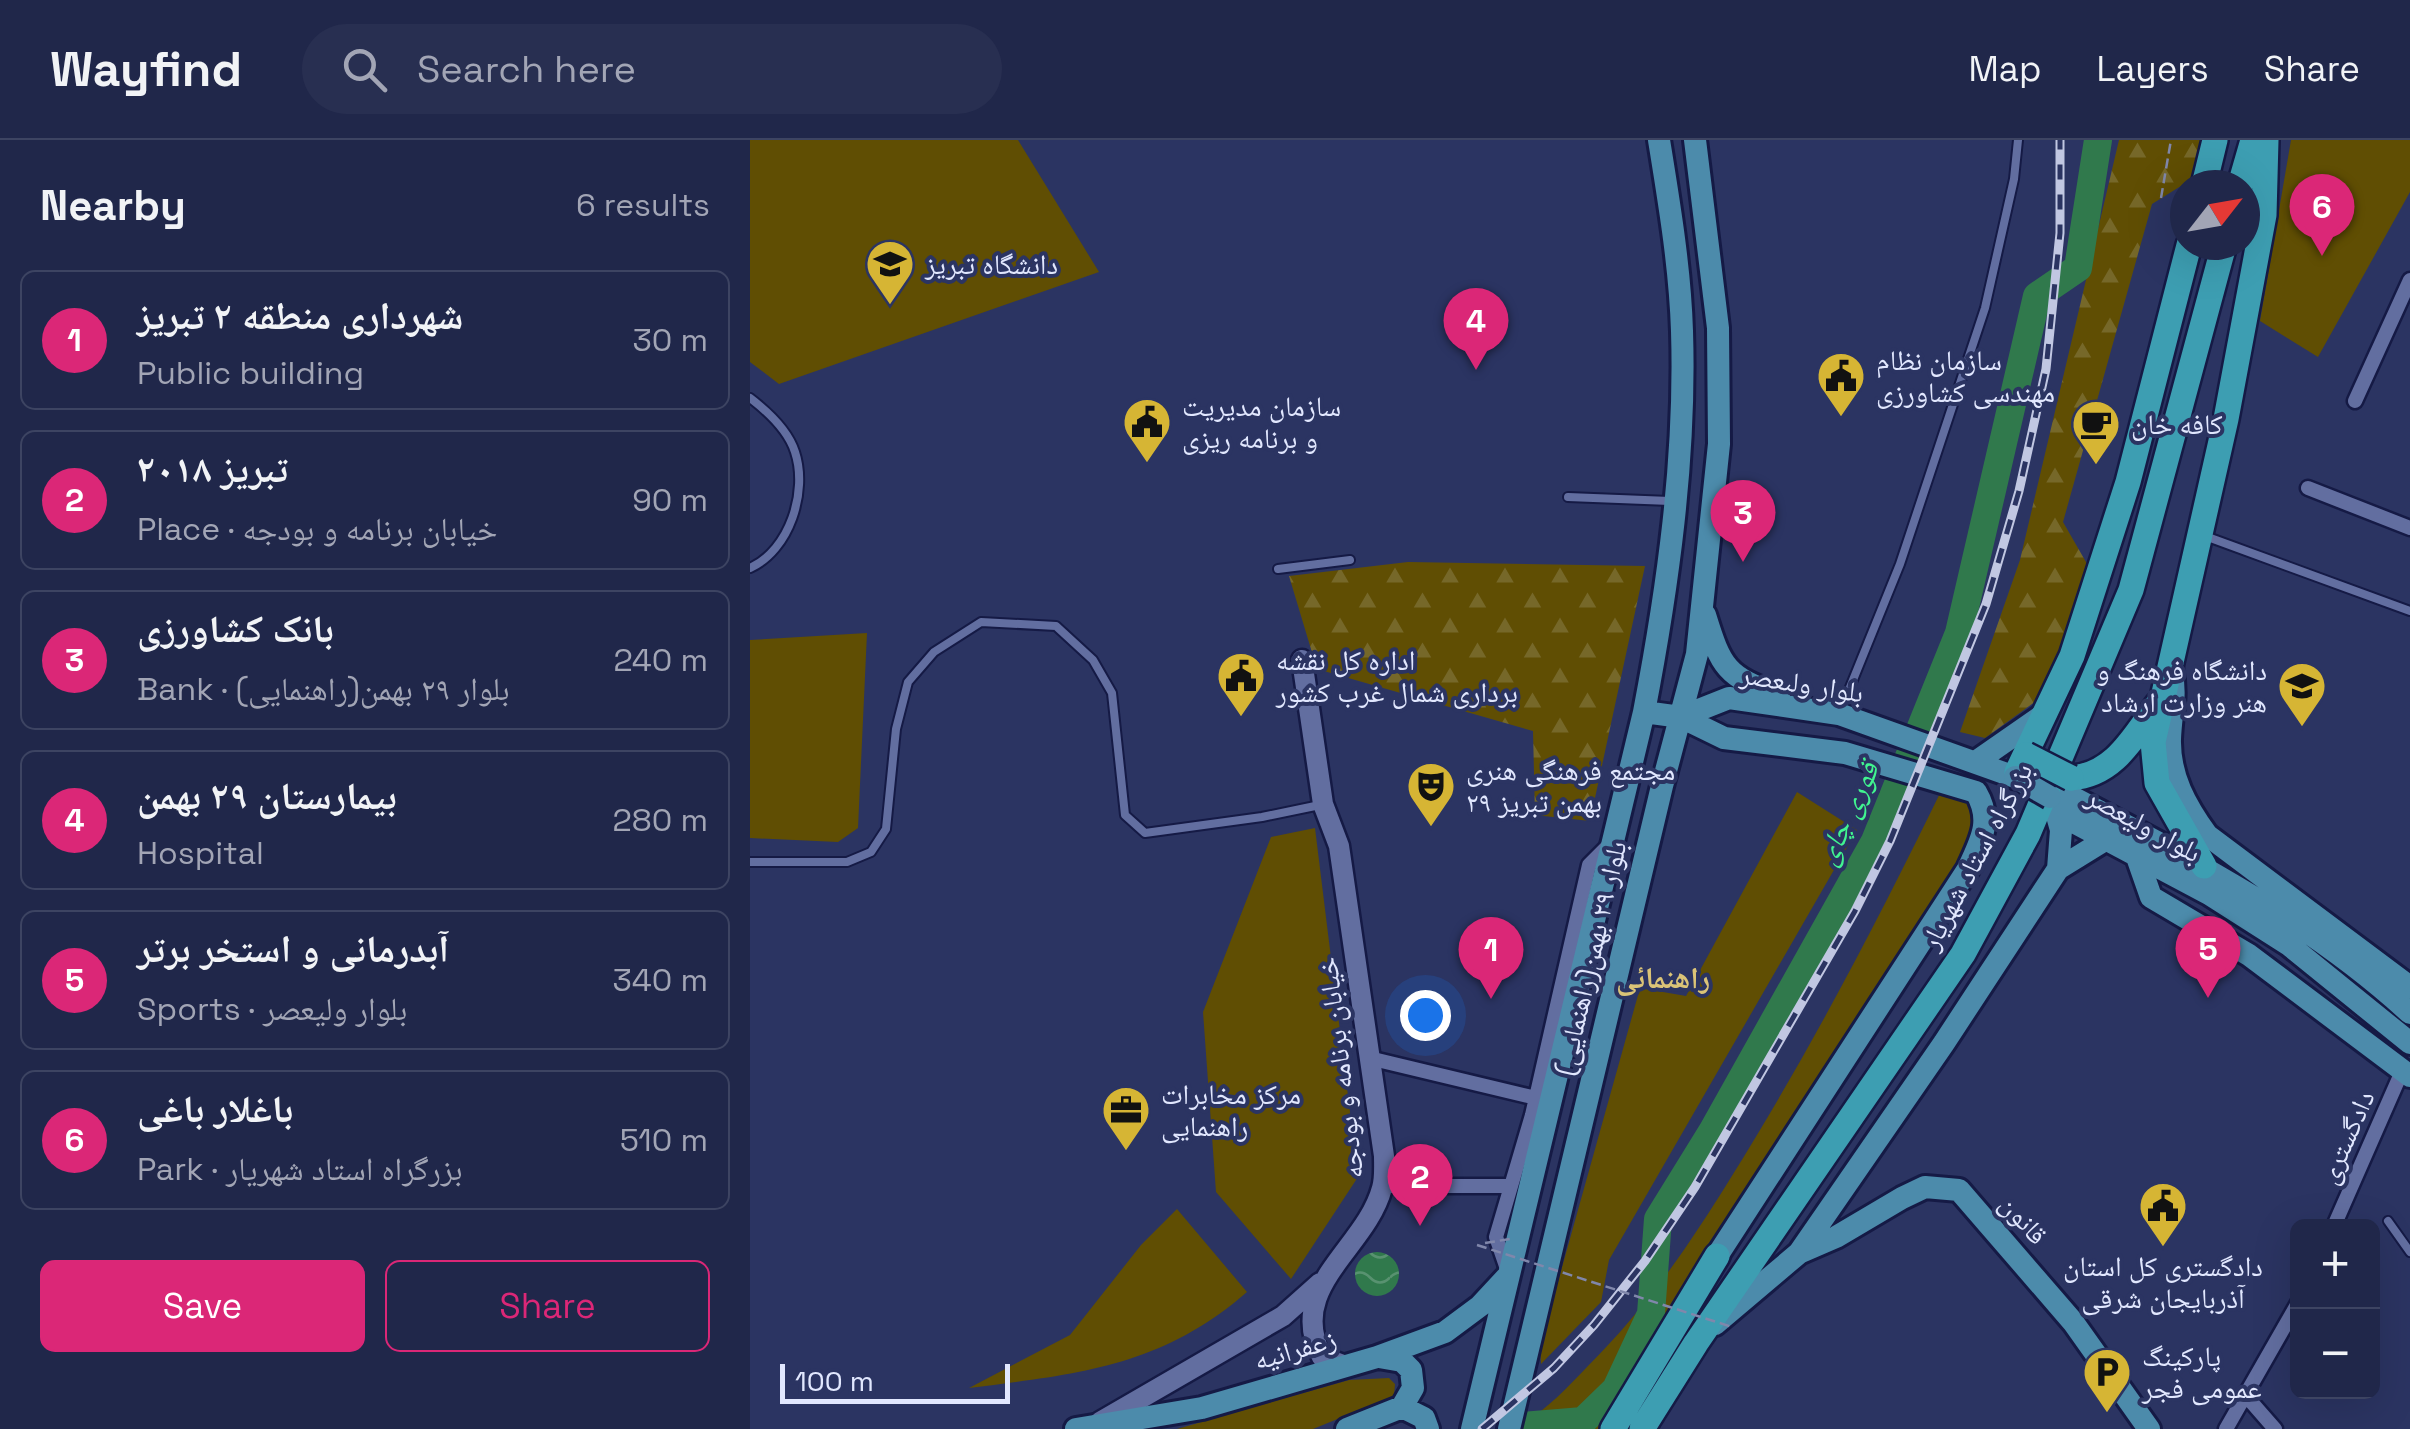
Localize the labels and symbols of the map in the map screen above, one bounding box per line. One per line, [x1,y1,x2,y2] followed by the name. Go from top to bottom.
[2170,170,2260,260] north arrow
[2290,174,2354,256] pin: 6
[864,238,916,306] school or university icon: دانشگاه تبریز
[924,246,1058,282] place label: دانشگاه تبریز
[1444,288,1508,370] pin: 4
[1876,342,2055,410] place label: سازمان نظام مهندسی کشاورزی
[1815,350,1867,418] public building icon: سازمان نظام مهندسی کشاورزی
[1182,388,1341,456] place label: سازمان مدیریت و برنامه ریزی
[1121,396,1173,464] public building icon: سازمان مدیریت و برنامه ریزی
[2070,398,2122,466] cafe icon: کافه خان
[2131,406,2223,442] place label: کافه خان
[1710,480,1776,562] pin: 3
[1275,642,1518,710] place label: اداره کل نقشه برداری شمال غرب کشور
[1215,650,1267,718] public building icon: اداره کل نقشه برداری شمال غرب کشور
[2096,652,2267,720] place label: دانشگاه فرهنگ و هنر وزارت ارشاد
[1737,655,1866,710] street label: بلوار ولىعصر
[2276,660,2328,728] school or university icon: دانشگاه فرهنگ و هنر وزارت ارشاد
[1466,752,1675,820] place label: مجتمع فرهنگی هنری ۲۹ بهمن تبریز
[1806,752,1889,871] water label: قوری چای
[1911,756,2040,957] street label: بزرگراه استاد شهریار
[1405,760,1457,828] theatre icon: مجتمع فرهنگی هنری ۲۹ بهمن تبریز
[2079,777,2208,870] street label: بلوار ولیعصر
[1546,837,1634,1079] street label: بلوار ٢٩ بهمن(راهنمایی)
[1458,916,1524,999] pin: 1
[2176,916,2240,998] pin: 5
[1309,955,1371,1181] street label: خیابان برنامه و بودجه
[1616,958,1710,997] district label: راهنمائی
[1400,990,1451,1041] your location
[1161,1076,1301,1144] place label: مرکز مخابرات راهنمایی
[1100,1084,1152,1152] office icon: مرکز مخابرات راهنمایی
[2309,1085,2383,1189] street label: دادگستری
[1388,1144,1452,1226] pin: 2
[2137,1180,2189,1248] public building icon: دادگستری کل استان آذربایجان شرقی
[1992,1186,2056,1252] street label: قانون
[2063,1248,2263,1316] place label: دادگستری کل استان آذربایجان شرقی
[1250,1320,1340,1378] street label: زعفرانیه
[2141,1338,2262,1406] place label: پارکینگ عمومی فجر
[2081,1346,2133,1414] parking icon: پارکینگ عمومی فجر
[780,1359,1010,1404] scale bar

